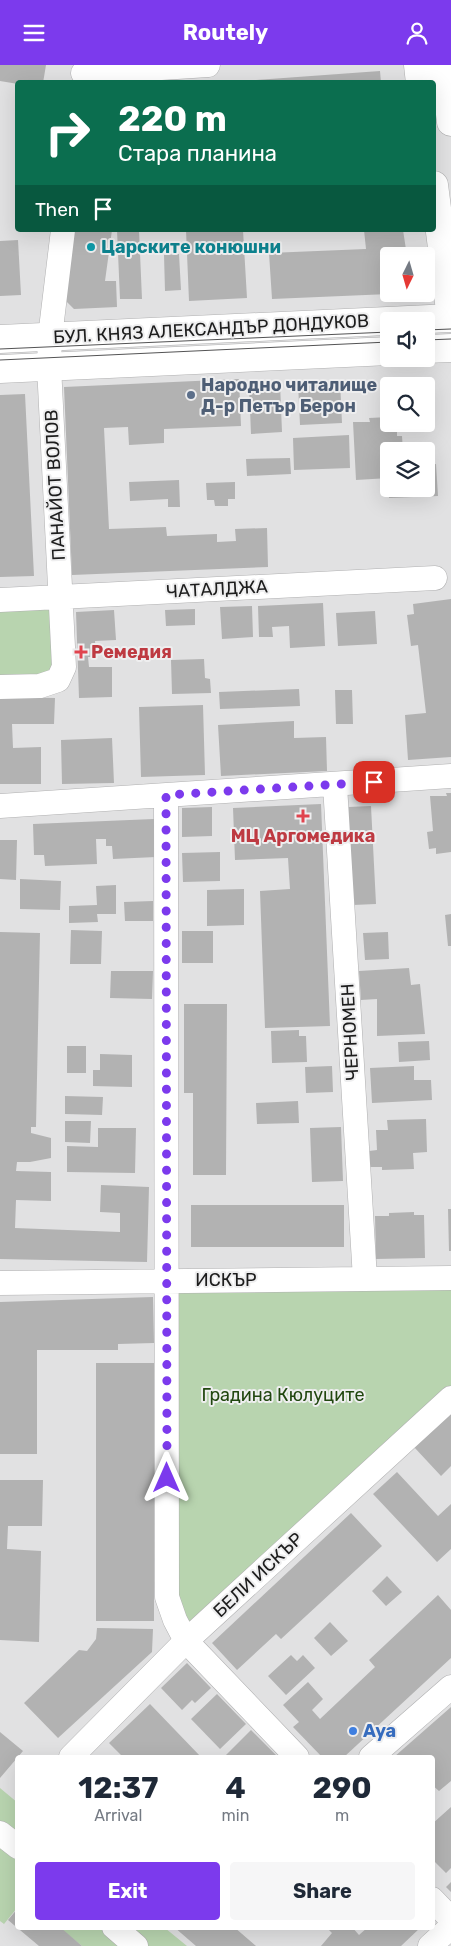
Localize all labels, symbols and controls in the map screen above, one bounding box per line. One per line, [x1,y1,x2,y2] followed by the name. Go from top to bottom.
[20,19,48,47] icon: menu
[183,19,268,46] text: Routely
[403,19,431,47] icon: person
[118,98,227,140] text: 220 m
[35,100,100,165] icon: right
[118,140,277,167] text: Стара планина
[89,195,117,223] icon: arrive
[35,198,79,221] text: Then
[101,236,281,258] place label: Царските конюшни
[85,241,97,253] marker: Царските конюшни
[380,247,435,303] north arrow
[380,247,435,497] map controls
[53,310,369,348] street label: БУЛ. КНЯЗ АЛЕКСАНДЪР ДОНДУКОВ
[380,312,435,367] button: sound
[201,374,377,417] place label: Народно читалище Д-р Петър Берон
[380,377,435,432] button: search
[185,389,197,401] marker: Народно читалище Д-р Петър Берон
[40,409,70,561] street label: ПАНАЙОТ ВОЛОВ
[380,442,435,497] button: layers
[166,575,268,603] street label: ЧАТАЛДЖА
[91,641,172,663] place label: Ремедия
[75,646,87,658] marker: Ремедия
[353,761,395,803] pin
[360,768,388,796] icon: arrive
[296,809,310,823] marker: МЦ Аргомедика
[231,825,375,847] place label: МЦ Аргомедика
[336,983,364,1081] street label: ЧЕРНОМЕН
[195,1269,257,1291] street label: ИСКЪР
[202,1384,365,1406] park label: Градина Кюлуците
[140,1451,192,1503] position arrow
[209,1528,307,1622] street label: БЕЛИ ИСКЪР
[363,1720,396,1742] place label: Aya
[347,1725,359,1737] marker: Aya
[78,1770,158,1806] text: 12:37
[225,1770,246,1806] text: 4
[313,1770,372,1806] text: 290
[94,1806,142,1825] text: Arrival
[222,1806,249,1825] text: min
[335,1806,349,1825] text: m
[35,1862,220,1920] button: Exit
[230,1862,415,1920] button: Share

